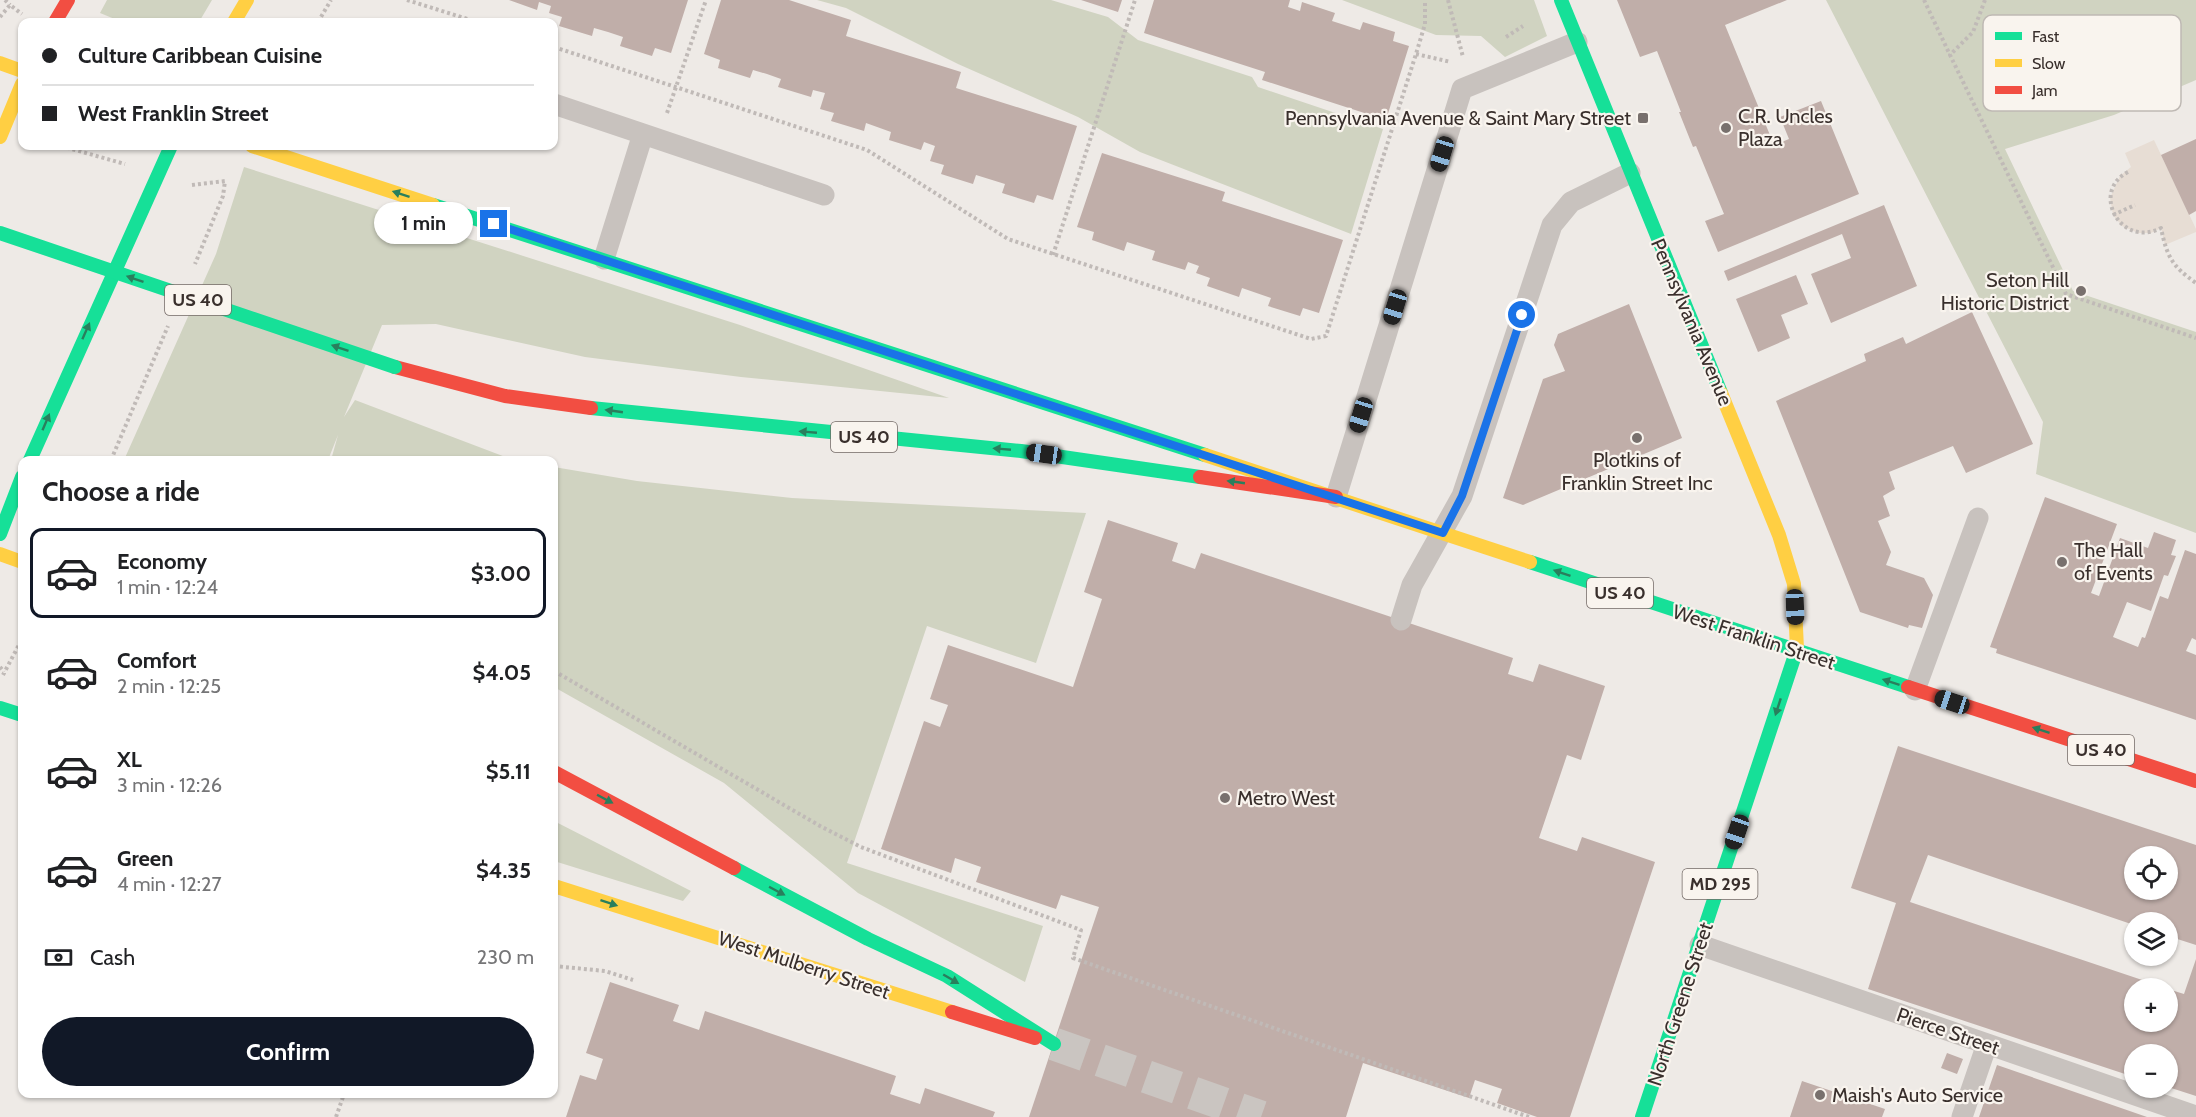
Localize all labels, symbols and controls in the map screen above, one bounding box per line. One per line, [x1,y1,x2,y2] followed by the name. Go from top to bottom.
[1983,15,2181,111] legend
[2032,27,2060,46] text: Fast
[78,42,322,69] text: Culture Caribbean Cuisine
[2032,54,2066,73] text: Slow
[2031,81,2058,100] text: Jam
[78,100,269,127] text: West Franklin Street
[1738,104,1833,151] place label: C.R. Uncles Plaza
[1285,106,1631,130] place label: Pennsylvania Avenue & Saint Mary Street
[1636,111,1650,125] marker: Pennsylvania Avenue & Saint Mary Street
[1719,121,1733,135] marker: C.R. Uncles Plaza
[1428,134,1456,174] car
[392,189,410,198] one-way arrow
[374,203,473,245] callout: 1 min
[480,210,507,237] route end
[401,211,446,235] text: 1 min
[1646,235,1738,409] street label: Pennsylvania Avenue
[1941,268,2069,315] place label: Seton Hill Historic District
[126,274,144,283] one-way arrow
[2074,284,2088,298] marker: Seton Hill Historic District
[165,285,231,315] road number: US 40
[1381,287,1409,327] car
[1508,301,1535,328] route start
[81,322,90,339] one-way arrow
[331,343,349,353] one-way arrow
[1347,395,1375,435] car
[604,407,623,416] one-way arrow
[41,413,51,431] one-way arrow
[831,422,897,452] road number: US 40
[798,427,817,437] one-way arrow
[1630,431,1644,445] marker: Plotkins of Franklin Street Inc
[1025,443,1063,465] car
[992,444,1011,454] one-way arrow
[1561,448,1713,495] place label: Plotkins of Franklin Street Inc
[42,475,200,508] text: Choose a ride
[1227,478,1246,487] one-way arrow
[2074,538,2153,585] place label: The Hall of Events
[45,546,99,600] icon: car
[117,548,207,575] text: Economy
[2055,555,2069,569] marker: The Hall of Events
[471,560,531,587] text: $3.00
[1553,568,1571,577] one-way arrow
[117,575,218,599] text: 1 min · 12:24
[1587,578,1653,608] road number: US 40
[1785,589,1805,625] car
[1670,599,1839,675] street label: West Franklin Street
[45,645,99,699] icon: car
[117,647,196,674] text: Comfort
[473,659,531,686] text: $4.05
[117,674,221,698] text: 2 min · 12:25
[1882,677,1900,686] one-way arrow
[1932,688,1972,716] car
[1773,698,1783,716] one-way arrow
[2032,725,2050,735] one-way arrow
[2068,735,2134,765] road number: US 40
[45,744,99,798] icon: car
[117,746,142,773] text: XL
[486,758,531,785] text: $5.11
[117,773,222,797] text: 3 min · 12:26
[1237,786,1335,810] place label: Metro West
[1218,791,1232,805] marker: Metro West
[597,794,614,804] one-way arrow
[1723,812,1751,852] car
[45,843,99,897] icon: car
[117,845,173,872] text: Green
[2124,846,2178,1098] map controls
[2124,846,2178,900] button: locate
[476,857,531,884] text: $4.35
[1682,869,1758,899] road number: MD 295
[117,872,221,896] text: 4 min · 12:27
[769,886,786,896] one-way arrow
[600,899,618,908] one-way arrow
[2124,912,2178,966] button: layers
[1642,919,1718,1089] street label: North Greene Street
[715,926,893,1004] street label: West Mulberry Street
[42,941,75,974] icon: cash
[90,944,135,971] text: Cash
[477,945,534,969] text: 230 m
[943,973,959,984] one-way arrow
[2124,978,2178,1032] button: +
[1894,1002,2003,1060] street label: Pierce Street
[42,1017,534,1086] button: Confirm
[2124,1044,2178,1098] button: −
[1832,1083,2003,1107] place label: Maish's Auto Service
[1813,1088,1827,1102] marker: Maish's Auto Service

